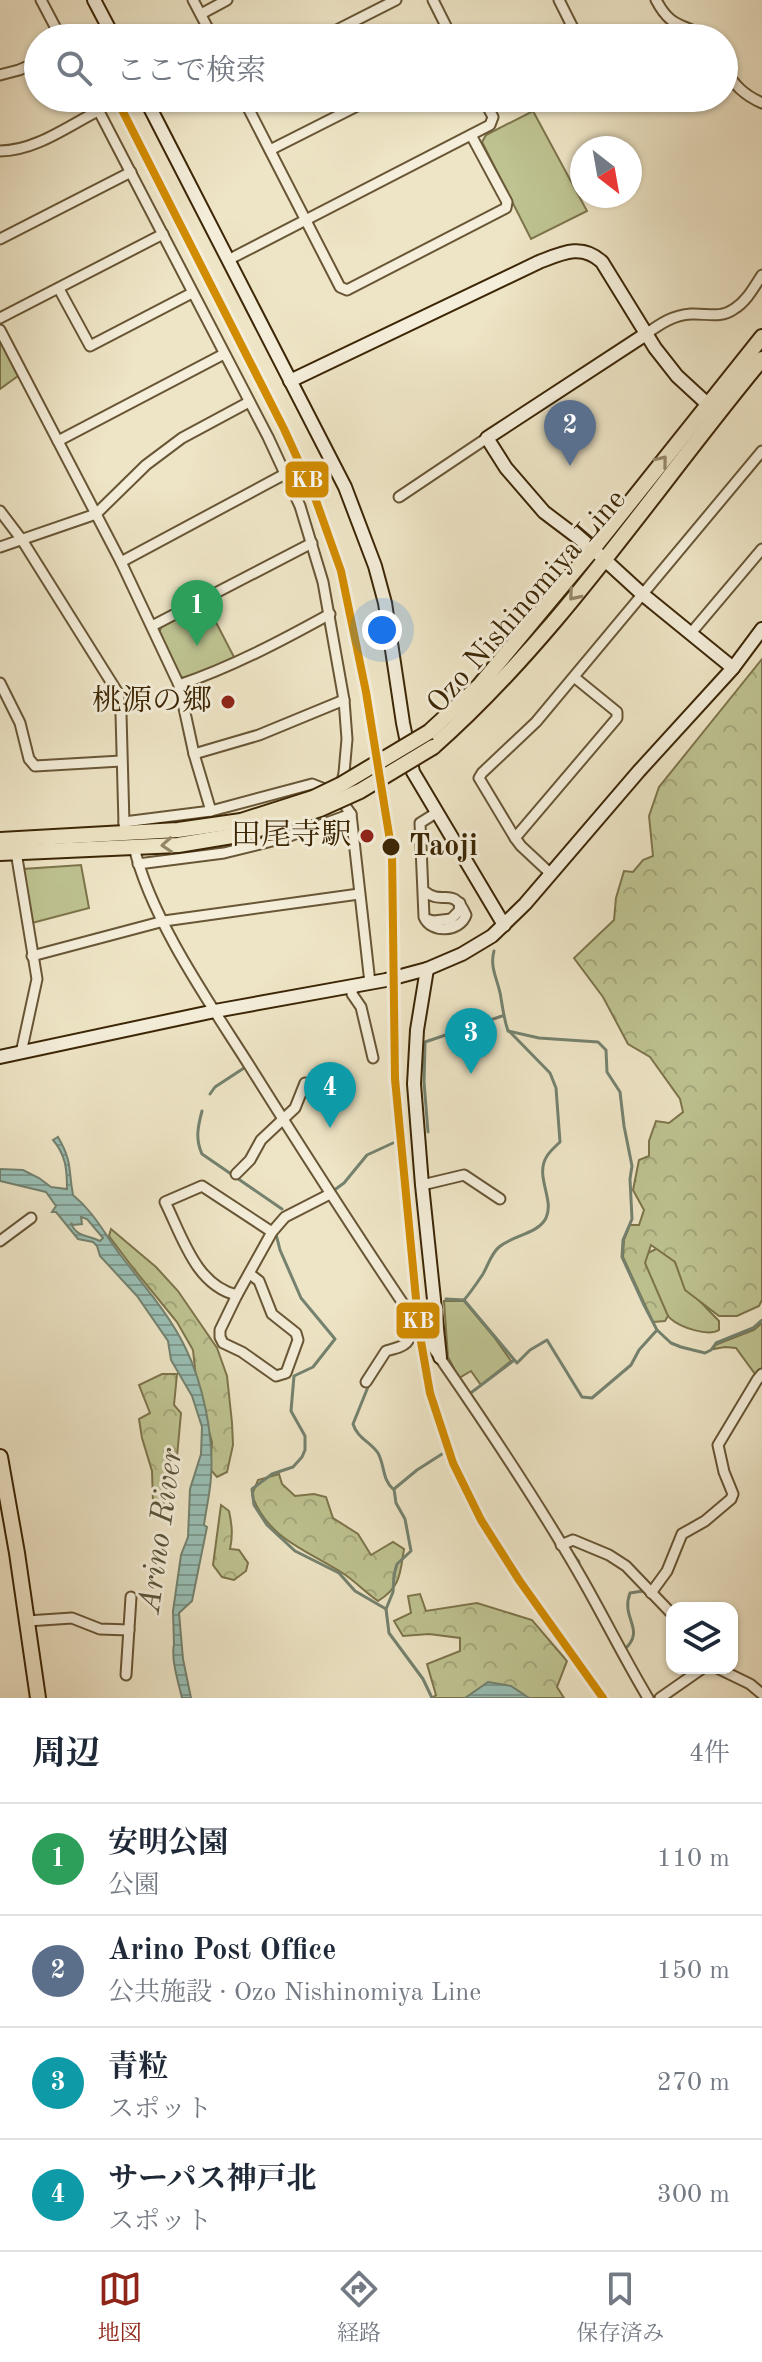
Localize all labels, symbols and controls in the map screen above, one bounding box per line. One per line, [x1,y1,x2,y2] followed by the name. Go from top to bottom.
[24,24,738,112] search box
[52,46,96,90] icon: search
[116,57,266,87] text: ここで検索
[570,136,642,208] north arrow
[544,400,596,466] pin: 2
[653,455,667,470] one-way arrow
[284,460,330,499] line badge: KB
[291,470,323,492] text: KB
[422,484,632,720] street label: Ozo Nishinomiya Line
[171,580,223,646] pin: 1
[569,586,584,601] one-way arrow
[362,610,402,650] your location
[92,684,212,717] place label: 桃源の郷
[219,693,237,711] marker: 桃源の郷
[231,818,351,851] place label: 田尾寺駅
[358,827,376,845] marker: 田尾寺駅
[409,832,478,862] place label: Taoji
[160,836,173,853] one-way arrow
[380,836,402,858] marker: Taoji
[445,1008,497,1074] pin: 3
[304,1062,356,1128] pin: 4
[395,1301,441,1340] line badge: KB
[402,1311,434,1333] text: KB
[134,1446,190,1617] water label: Arino River
[666,1602,738,1674] map controls
[666,1602,738,1674] button: layers
[32,1738,100,1772] text: 周辺
[689,1741,730,1767] text: 4件
[108,1829,228,1859] text: 安明公園
[50,1846,66,1872] text: 1
[657,1846,730,1872] text: 110 m
[108,1873,160,1899] text: 公園
[108,1936,336,1966] text: Arino Post Office
[50,1958,66,1984] text: 2
[657,1958,730,1984] text: 150 m
[108,1980,481,2006] text: 公共施設 · Ozo Nishinomiya Line
[108,2053,168,2083] text: 青粒
[50,2070,66,2096] text: 3
[657,2070,730,2096] text: 270 m
[108,2097,212,2123] text: スポット
[108,2165,317,2195] text: サーパス神戸北
[50,2182,66,2208] text: 4
[657,2182,730,2208] text: 300 m
[108,2209,212,2235] text: スポット
[98,2267,142,2348] tab: 地図
[337,2267,381,2348] tab: 経路
[576,2267,664,2348] tab: 保存済み

